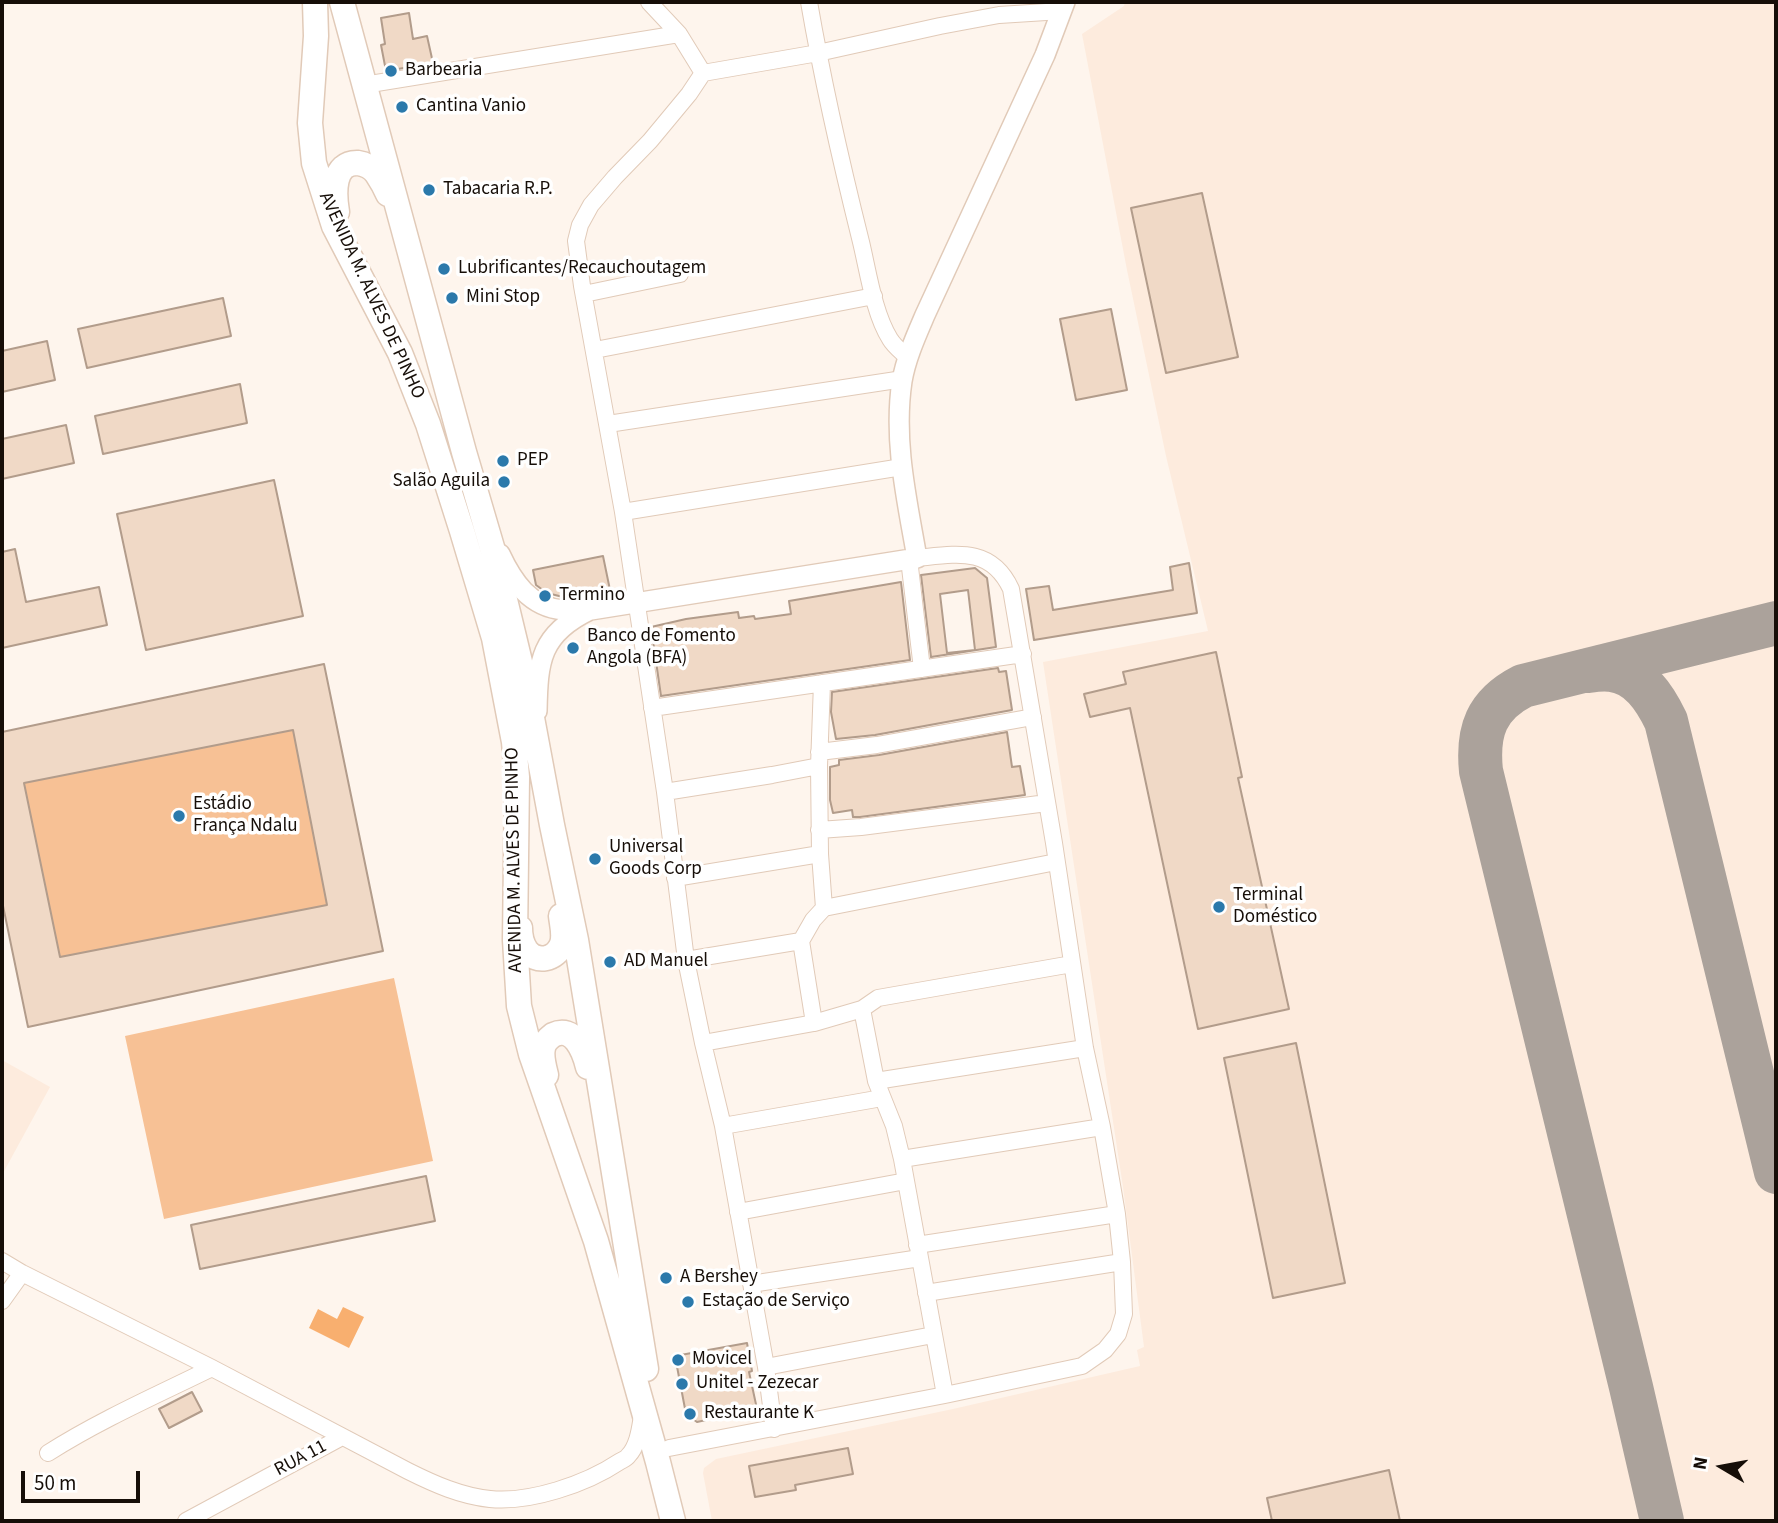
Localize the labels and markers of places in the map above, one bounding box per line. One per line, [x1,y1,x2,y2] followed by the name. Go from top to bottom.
[405,60,482,82] place label: Barbearia
[383,63,399,79] marker: Barbearia
[416,96,526,118] place label: Cantina Vanio
[394,99,410,115] marker: Cantina Vanio
[443,179,553,201] place label: Tabacaria R.P.
[421,182,437,198] marker: Tabacaria R.P.
[458,258,706,280] place label: Lubrificantes/Recauchoutagem
[436,261,452,277] marker: Lubrificantes/Recauchoutagem
[466,287,540,309] place label: Mini Stop
[444,290,460,306] marker: Mini Stop
[517,450,549,472] place label: PEP
[495,453,511,469] marker: PEP
[392,471,490,493] place label: Salão Aguila
[496,474,512,490] marker: Salão Aguila
[559,585,625,607] place label: Termino
[537,588,553,604] marker: Termino
[587,626,736,670] place label: Banco de Fomento Angola (BFA)
[565,640,581,656] marker: Banco de Fomento Angola (BFA)
[193,794,298,838] place label: Estádio França Ndalu
[171,808,187,824] marker: Estádio França Ndalu
[609,837,702,881] place label: Universal Goods Corp
[587,851,603,867] marker: Universal Goods Corp
[1233,885,1317,929] place label: Terminal Doméstico
[1211,899,1227,915] marker: Terminal Doméstico
[624,951,708,973] place label: AD Manuel
[602,954,618,970] marker: AD Manuel
[680,1267,758,1289] place label: A Bershey
[658,1270,674,1286] marker: A Bershey
[702,1291,850,1313] place label: Estação de Serviço
[680,1294,696,1310] marker: Estação de Serviço
[692,1349,752,1371] place label: Movicel
[670,1352,686,1368] marker: Movicel
[696,1373,818,1395] place label: Unitel - Zezecar
[674,1376,690,1392] marker: Unitel - Zezecar
[704,1403,814,1425] place label: Restaurante K
[682,1406,698,1422] marker: Restaurante K

